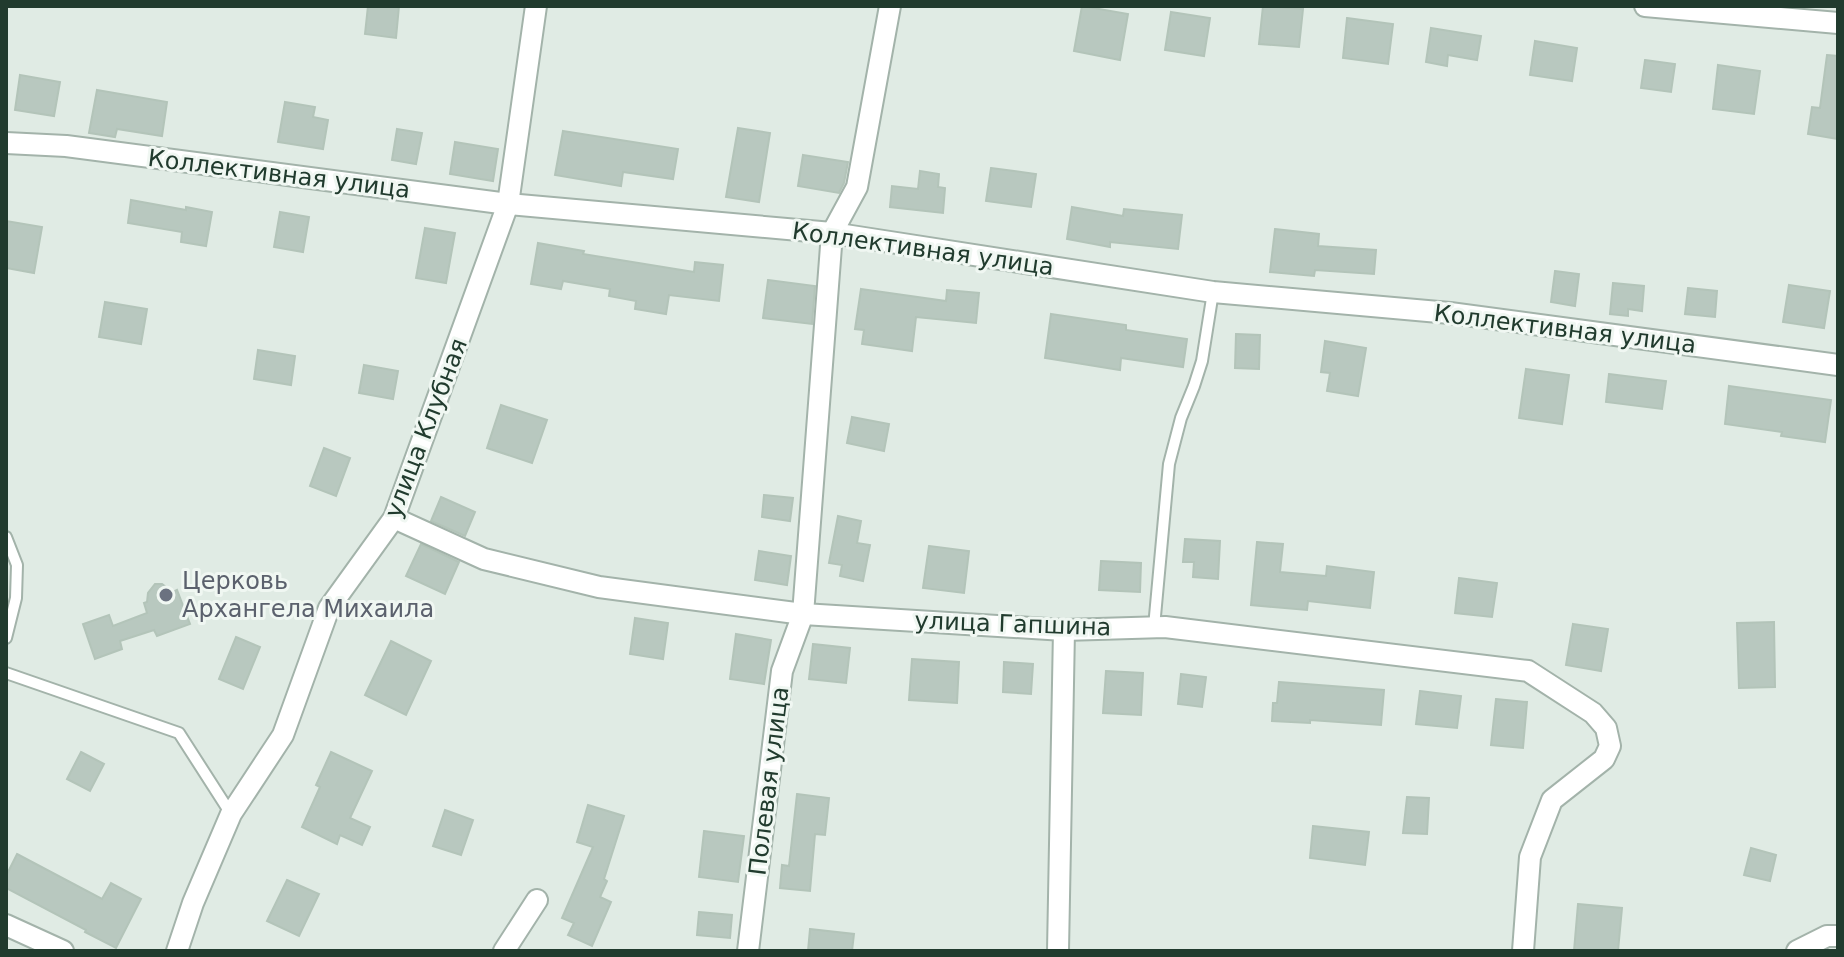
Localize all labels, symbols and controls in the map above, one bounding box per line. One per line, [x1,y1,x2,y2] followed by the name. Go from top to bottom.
[146,144,412,204] street label: Коллективная улица
[790,217,1056,281] street label: Коллективная улица
[1432,299,1698,359] street label: Коллективная улица
[379,334,473,522] street label: улица Клубная
[182,567,434,623] place label: Церковь Архангела Михаила
[157,586,175,604] marker: Церковь Архангела Михаила
[914,607,1112,641] street label: улица Гапшина
[744,685,794,877] street label: Полевая улица

